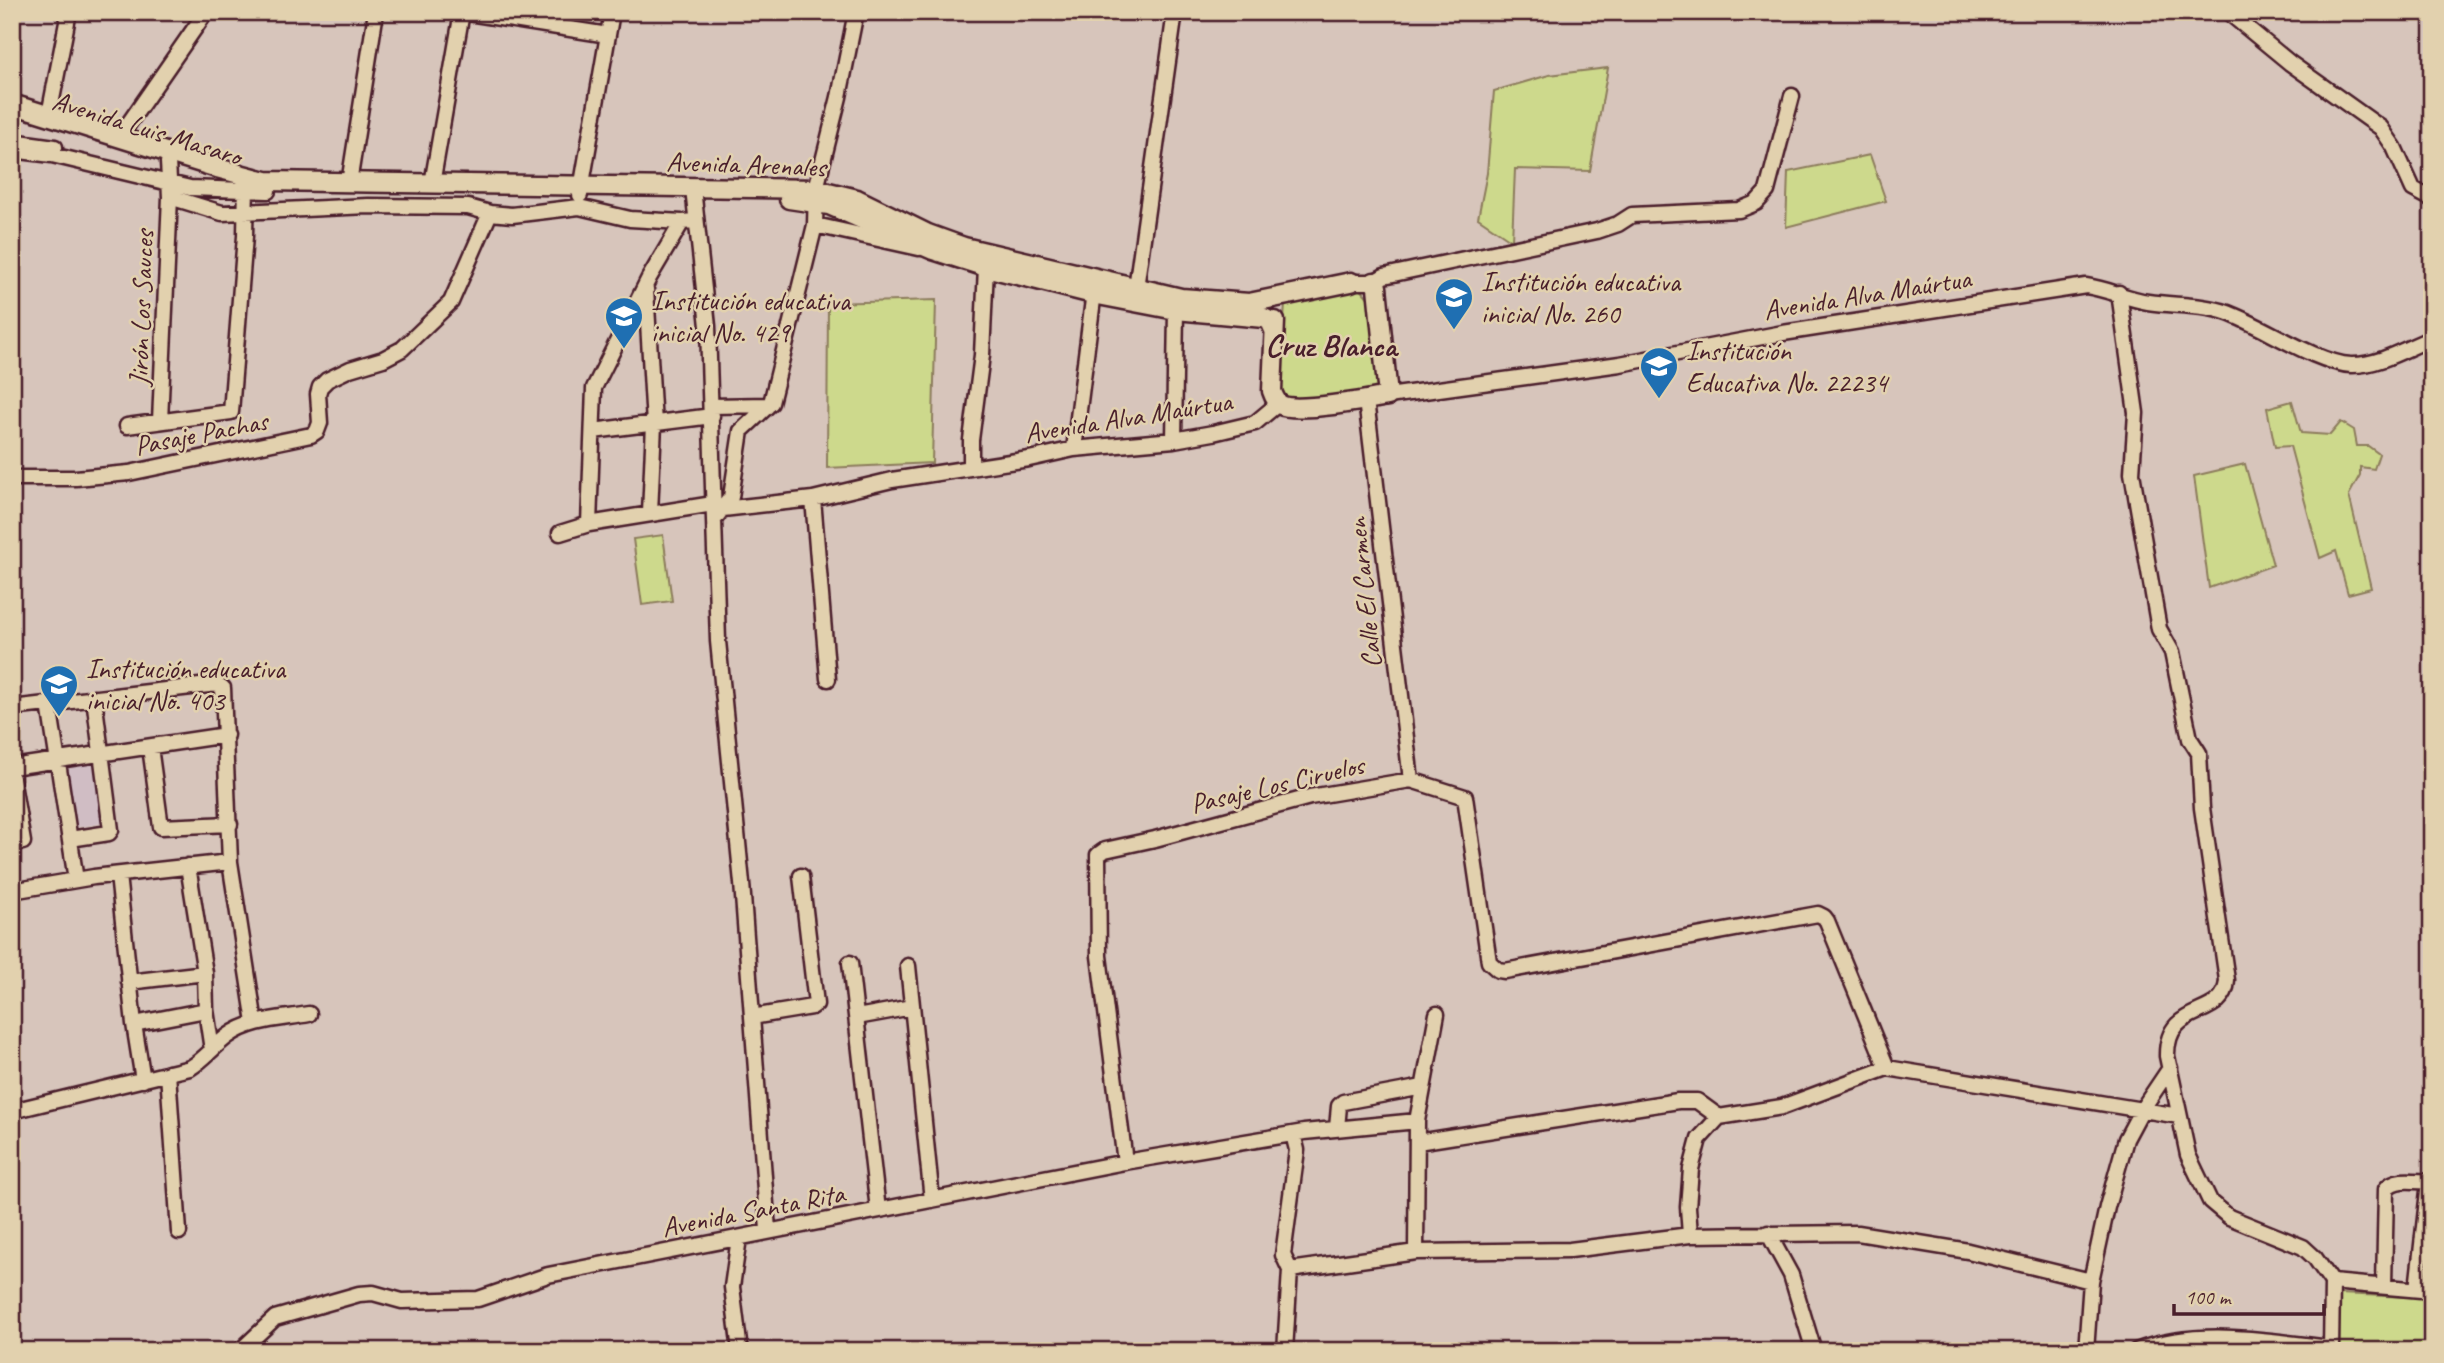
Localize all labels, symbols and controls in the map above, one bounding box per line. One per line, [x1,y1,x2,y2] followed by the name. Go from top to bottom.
[48,83,249,174] street label: Avenida Luis Masaro
[666,144,829,184] street label: Avenida Arenales
[121,227,161,388] street label: Jirón Los Sauces
[1761,260,1975,328] street label: Avenida Alva Maúrtua
[1481,264,1682,331] place label: Institución educativa inicial No. 260
[1433,276,1475,331] school or university icon: Institución educativa inicial No. 260
[651,283,852,350] place label: Institución educativa inicial No. 429
[603,295,645,350] school or university icon: Institución educativa inicial No. 429
[1265,325,1399,366] district label: Cruz Blanca
[1686,333,1890,400] place label: Institución Educativa No. 22234
[1638,345,1680,400] school or university icon: Institución Educativa No. 22234
[1022,383,1236,451] street label: Avenida Alva Maúrtua
[132,402,273,463] street label: Pasaje Pachas
[1339,515,1389,670] street label: Calle El Carmen
[86,651,287,718] place label: Institución educativa inicial No. 403
[38,663,80,718] school or university icon: Institución educativa inicial No. 403
[1187,746,1370,821] street label: Pasaje Los Ciruelos
[659,1175,849,1245] street label: Avenida Santa Rita
[2174,1272,2325,1316] scale bar
[2185,1284,2232,1310] text: 100 m

